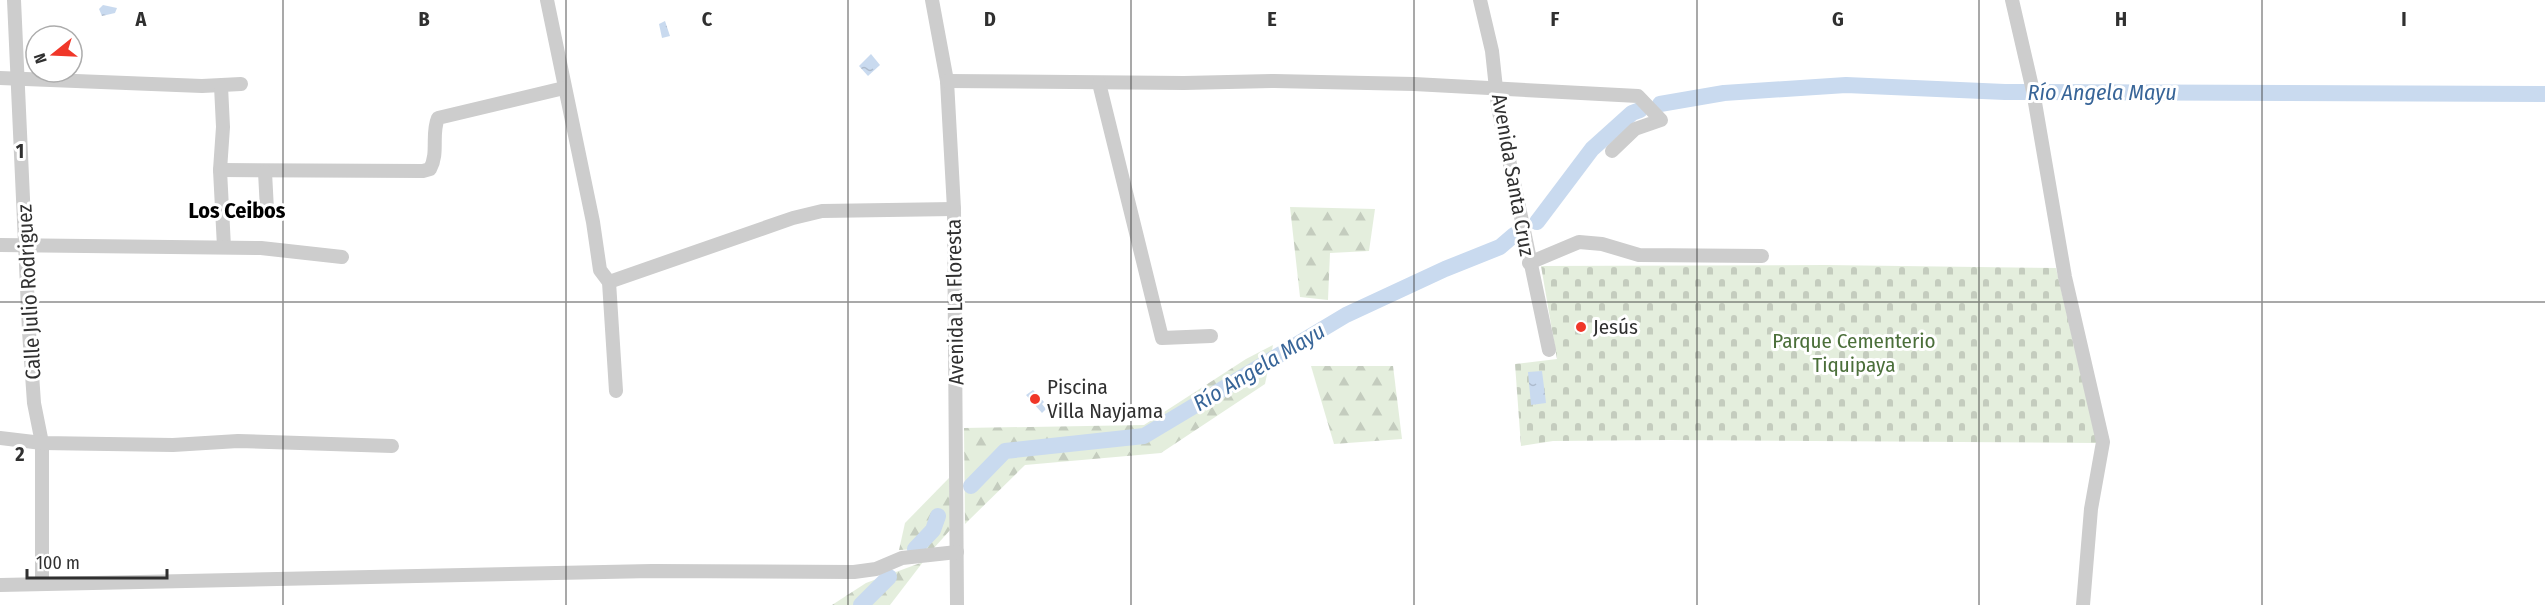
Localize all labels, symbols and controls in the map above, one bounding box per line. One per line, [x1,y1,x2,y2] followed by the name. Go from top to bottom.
[135,7,148,31] text: A
[418,7,430,31] text: B
[702,7,713,31] text: C
[984,7,996,31] text: D
[1267,7,1277,31] text: E
[1551,7,1560,31] text: F
[1832,7,1844,31] text: G
[2115,7,2127,31] text: H
[2401,7,2407,31] text: I
[24,24,84,84] north arrow
[30,51,51,66] text: N
[2027,79,2177,106] water label: Río Angela Mayu
[1486,92,1540,258] street label: Avenida Santa Cruz
[16,139,24,163] text: 1
[188,197,286,224] district label: Los Ceibos
[11,204,47,380] street label: Calle Julio Rodriguez
[941,219,969,385] street label: Avenida La Floresta
[1593,314,1638,340] place label: Jesús
[1188,317,1330,417] water label: Río Angela Mayu
[1574,320,1588,334] marker: Jesús
[1772,328,1936,378] park label: Parque Cementerio Tiquipaya
[1047,374,1163,424] place label: Piscina Villa Nayjama
[1028,392,1042,406] marker: Piscina Villa Nayjama
[14,442,25,466] text: 2
[27,542,166,580] scale bar
[36,552,80,574] text: 100 m

